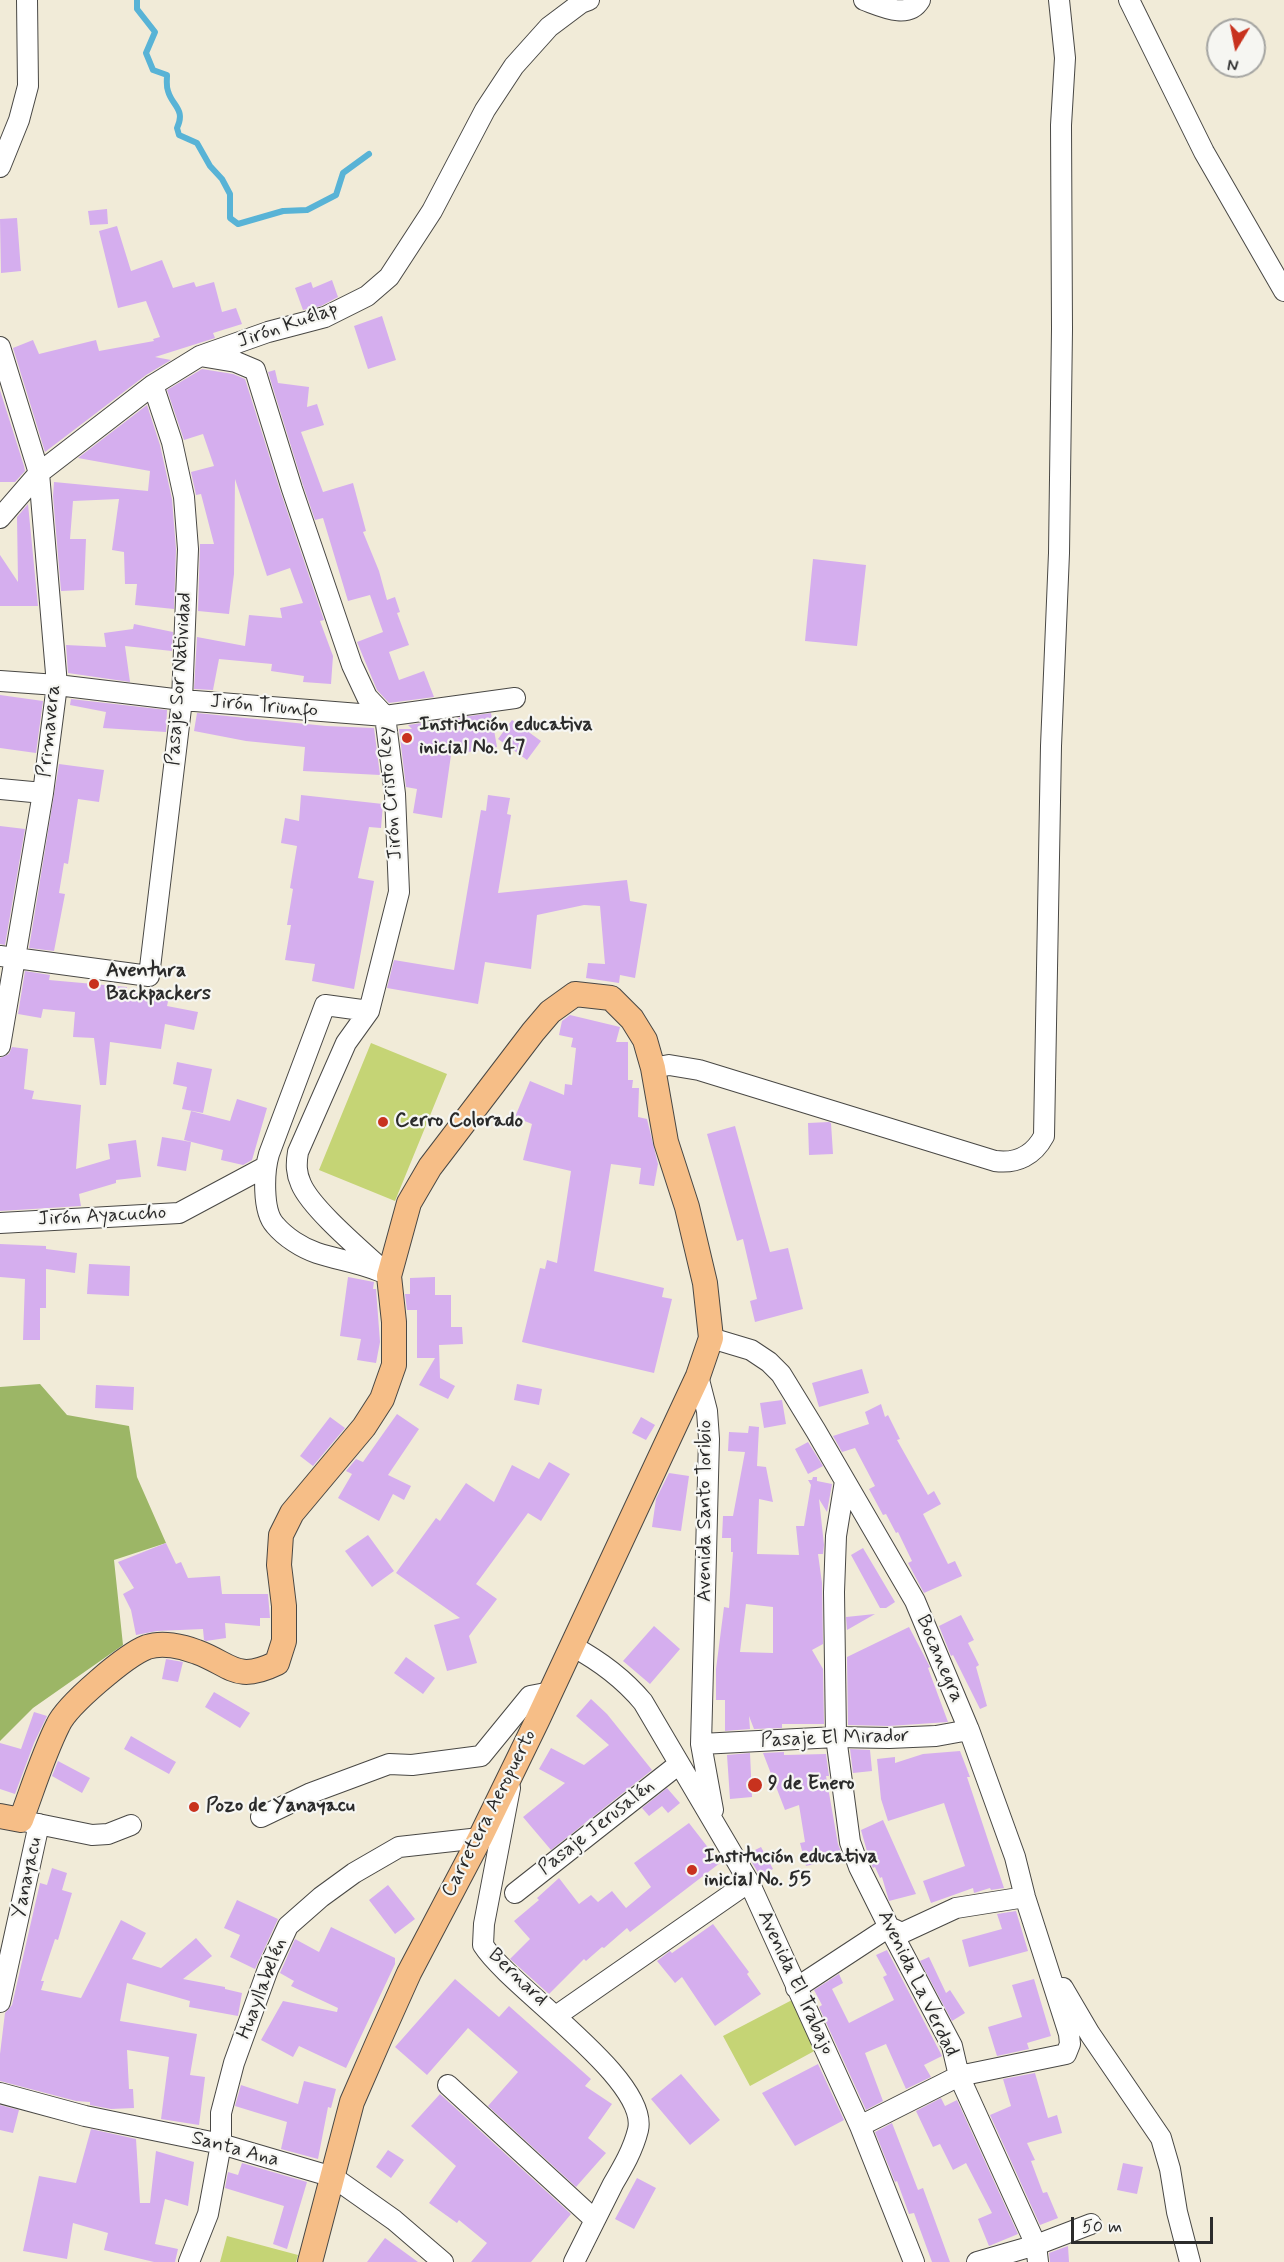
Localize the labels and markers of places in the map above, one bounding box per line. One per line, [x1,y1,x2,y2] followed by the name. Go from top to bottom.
[419,714,593,761] place label: Institución educativa inicial No. 47
[400,731,414,745] marker: Institución educativa inicial No. 47
[106,960,211,1007] place label: Aventura Backpackers
[87,977,101,991] marker: Aventura Backpackers
[395,1110,523,1134] place label: Cerro Colorado
[376,1115,390,1129] marker: Cerro Colorado
[768,1773,854,1797] place label: 9 de Enero
[746,1776,764,1794] marker: 9 de Enero
[206,1795,355,1819] place label: Pozo de Yanayacu
[187,1800,201,1814] marker: Pozo de Yanayacu
[704,1846,878,1893] place label: Institución educativa inicial No. 55
[685,1863,699,1877] marker: Institución educativa inicial No. 55

